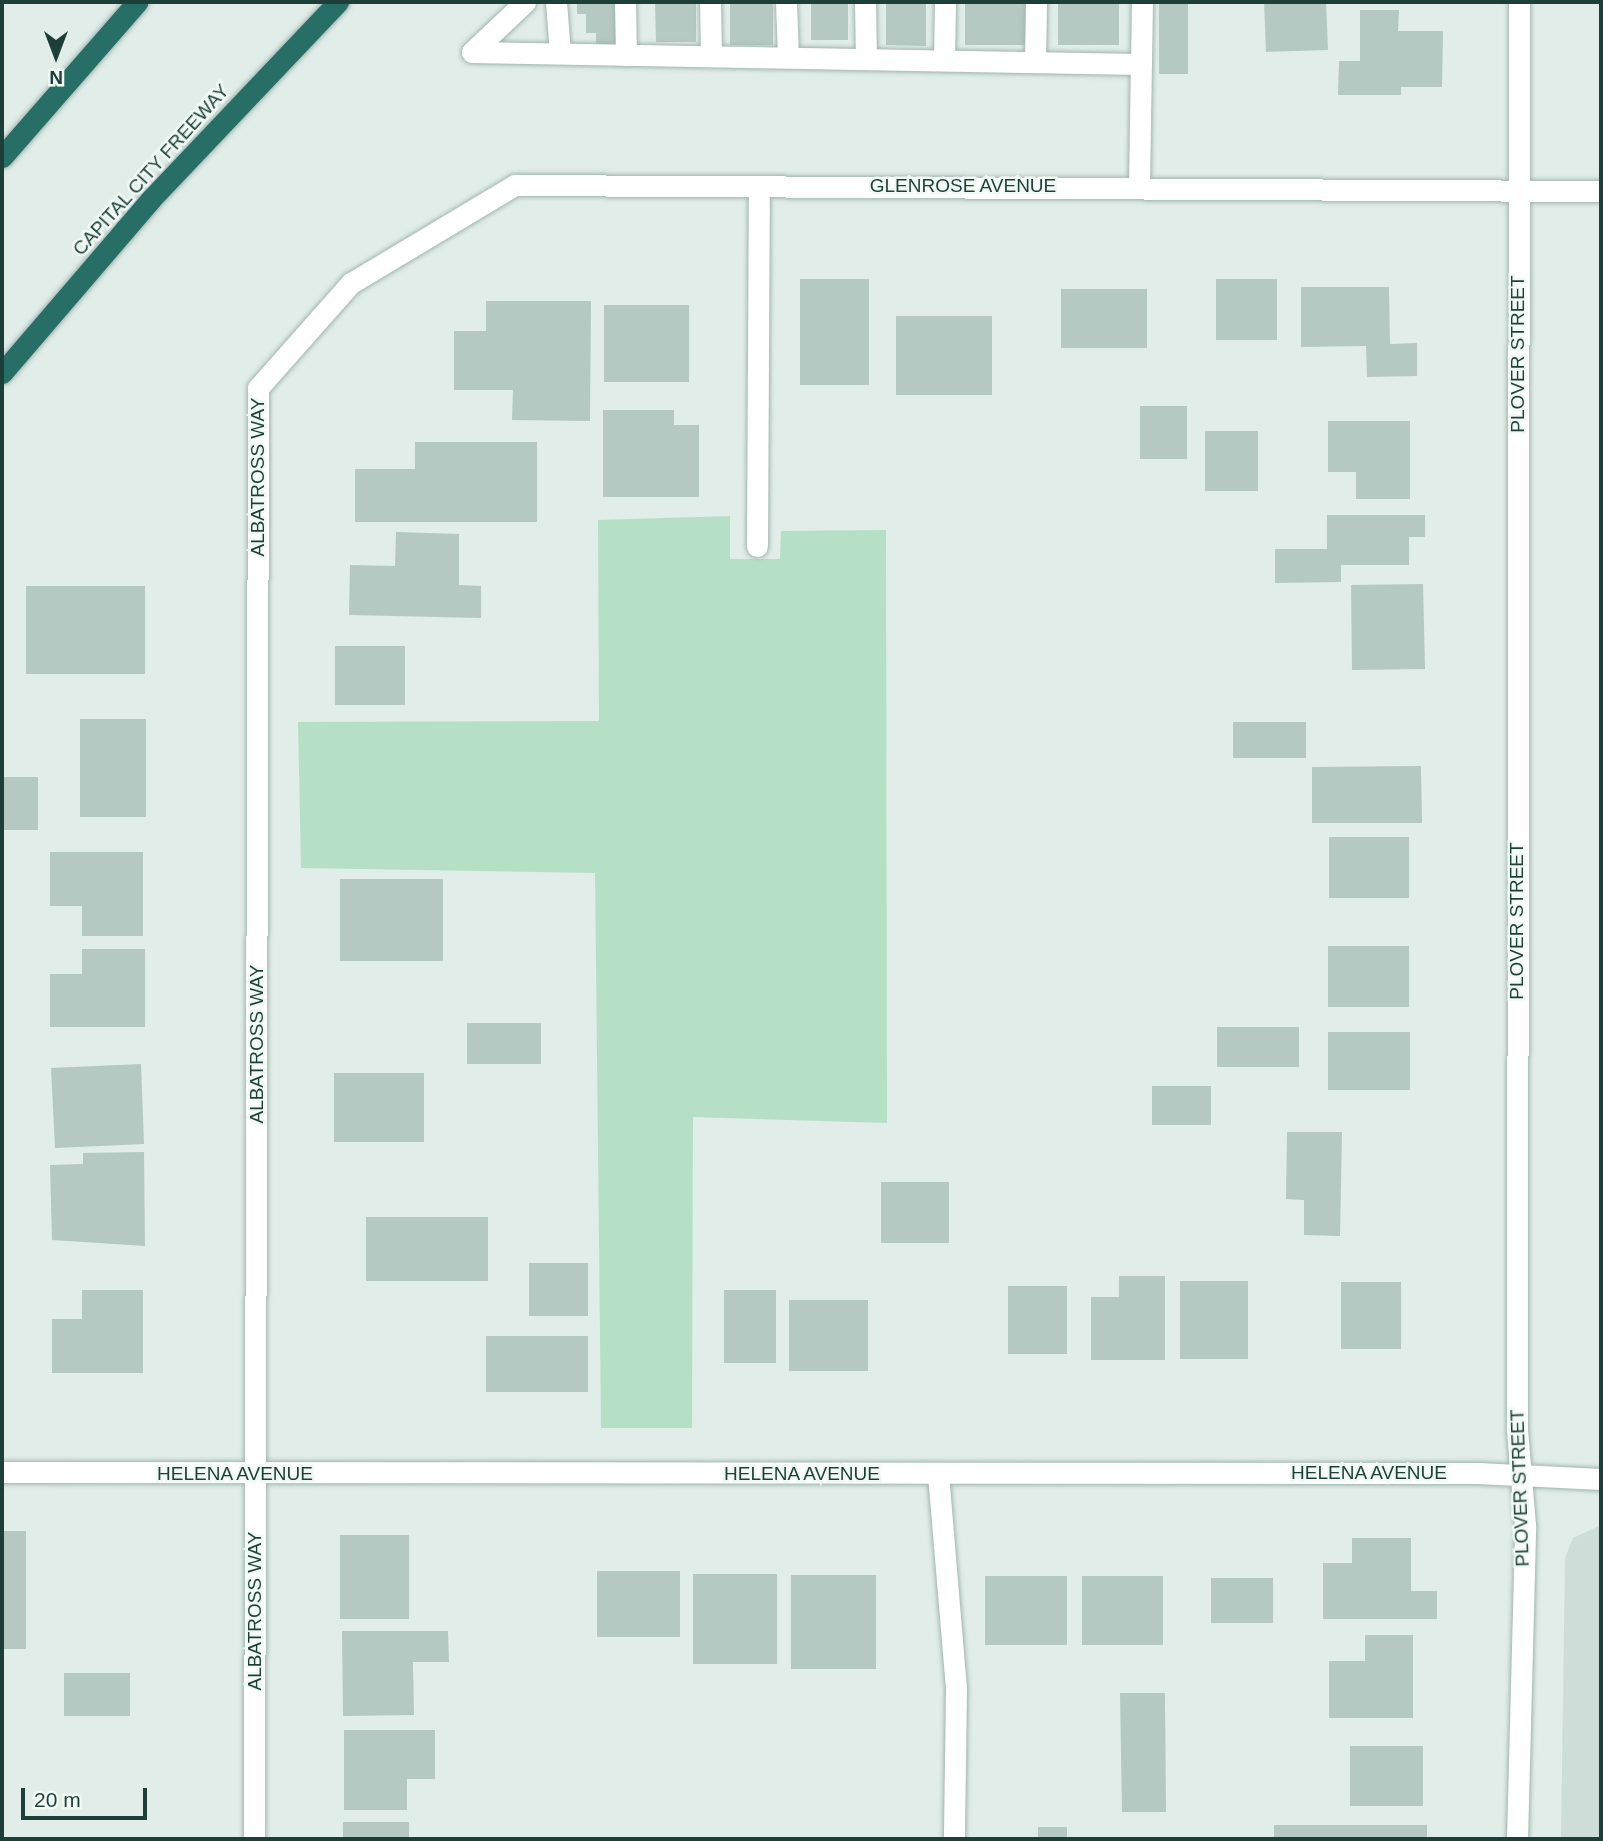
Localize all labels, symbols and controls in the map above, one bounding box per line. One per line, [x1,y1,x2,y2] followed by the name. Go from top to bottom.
[21,21,91,91] north arrow
[49,67,63,88] text: N
[68,79,234,261] street label: CAPITAL CITY FREEWAY
[869,175,1057,197] street label: GLENROSE AVENUE
[1507,275,1529,433] street label: PLOVER STREET
[247,397,269,557] street label: ALBATROSS WAY
[1506,842,1528,1000] street label: PLOVER STREET
[246,964,268,1124] street label: ALBATROSS WAY
[1506,1409,1534,1567] street label: PLOVER STREET
[1290,1462,1448,1484] street label: HELENA AVENUE
[156,1463,314,1485] street label: HELENA AVENUE
[723,1463,881,1485] street label: HELENA AVENUE
[244,1531,266,1691] street label: ALBATROSS WAY
[24,1774,150,1818] scale bar
[34,1788,81,1811] text: 20 m

